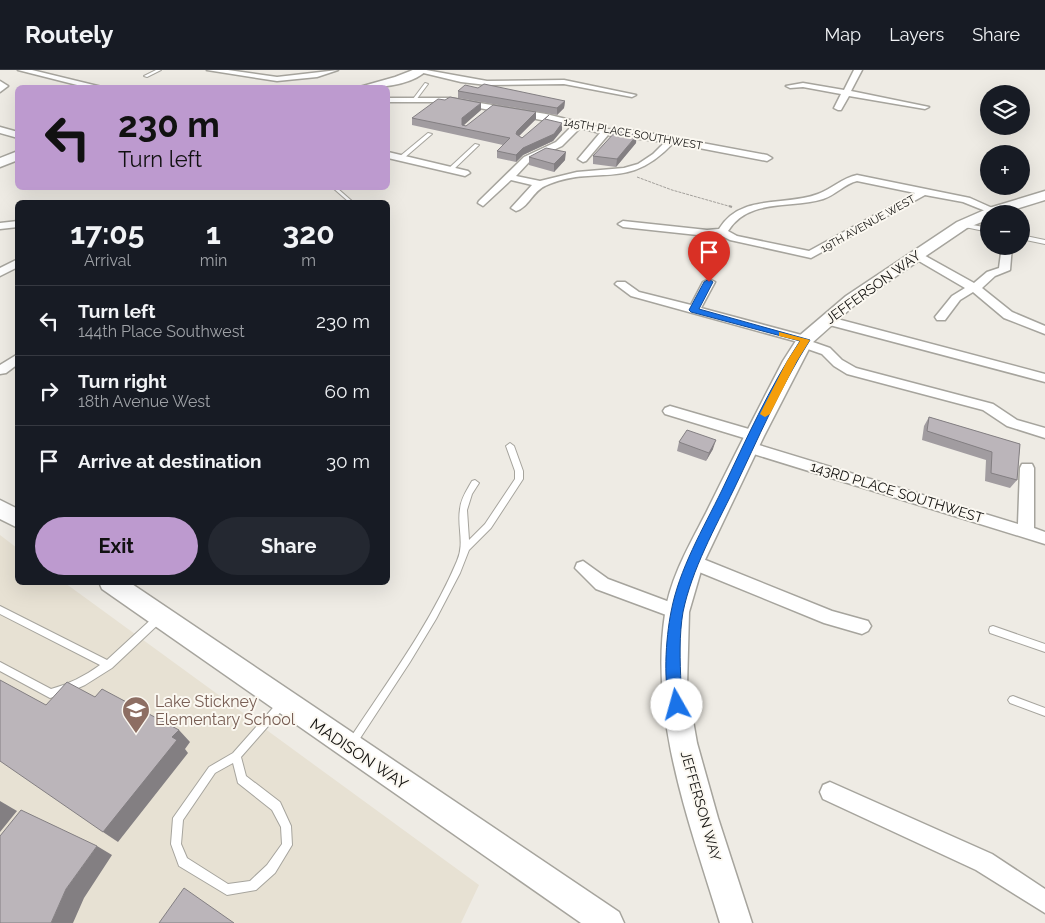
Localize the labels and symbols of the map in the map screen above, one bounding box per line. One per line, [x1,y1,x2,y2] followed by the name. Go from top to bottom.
[562,115,704,153] street label: 145TH PLACE SOUTHWEST
[818,192,918,255] street label: 19TH AVENUE WEST
[688,231,730,282] pin
[822,247,924,327] street label: JEFFERSON WAY
[809,458,986,526] street label: 143RD PLACE SOUTHWEST
[650,678,702,730] position arrow
[155,692,296,729] place label: Lake Stickney Elementary School
[121,695,151,734] school or university icon: Lake Stickney Elementary School
[307,714,412,794] street label: MADISON WAY
[678,749,724,863] street label: JEFFERSON WAY

